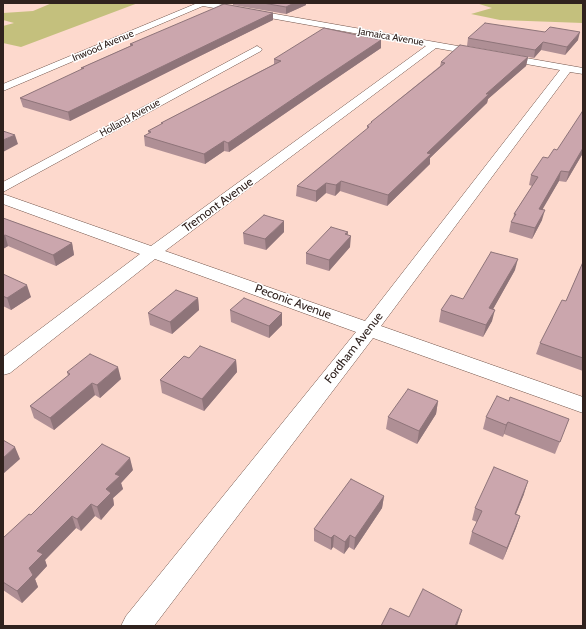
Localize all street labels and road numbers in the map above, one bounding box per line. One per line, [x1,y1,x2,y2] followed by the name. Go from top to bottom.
[357,25,425,49] street label: Jamaica Avenue
[70,28,136,64] street label: Inwood Avenue
[98,97,162,139] street label: Holland Avenue
[180,175,256,235] street label: Tremont Avenue
[253,282,333,322] street label: Peconic Avenue
[322,310,386,386] street label: Fordham Avenue

